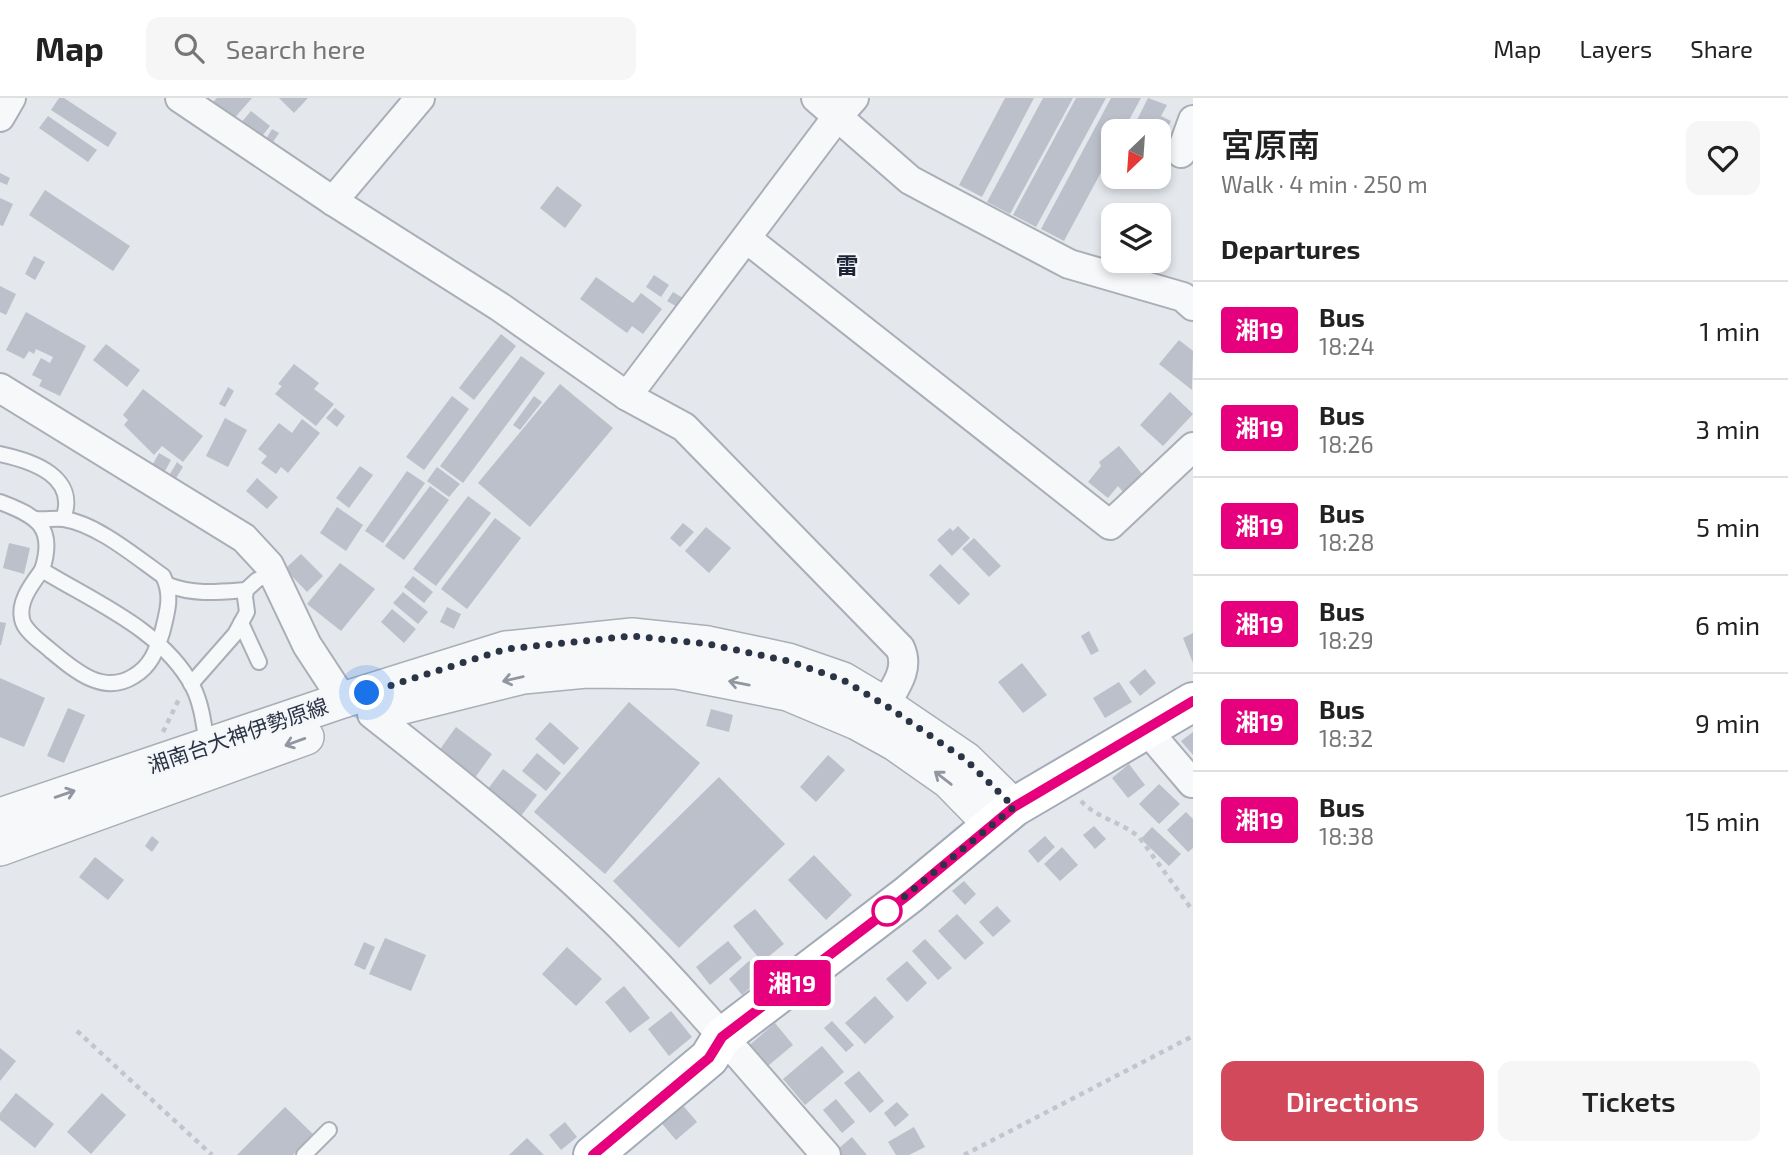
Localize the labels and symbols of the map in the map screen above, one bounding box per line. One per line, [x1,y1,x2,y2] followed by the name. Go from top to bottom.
[1101,119,1171,189] north arrow
[836,251,859,279] district label: 雷
[502,672,525,686] one-way arrow
[349,675,384,710] your location
[728,676,751,689] one-way arrow
[144,692,331,777] street label: 湘南台大神伊勢原線
[284,736,306,749] one-way arrow
[934,770,953,785] one-way arrow
[53,787,75,799] one-way arrow
[872,896,902,926] unlabelled marker
[752,960,832,1006] line badge: 湘19

